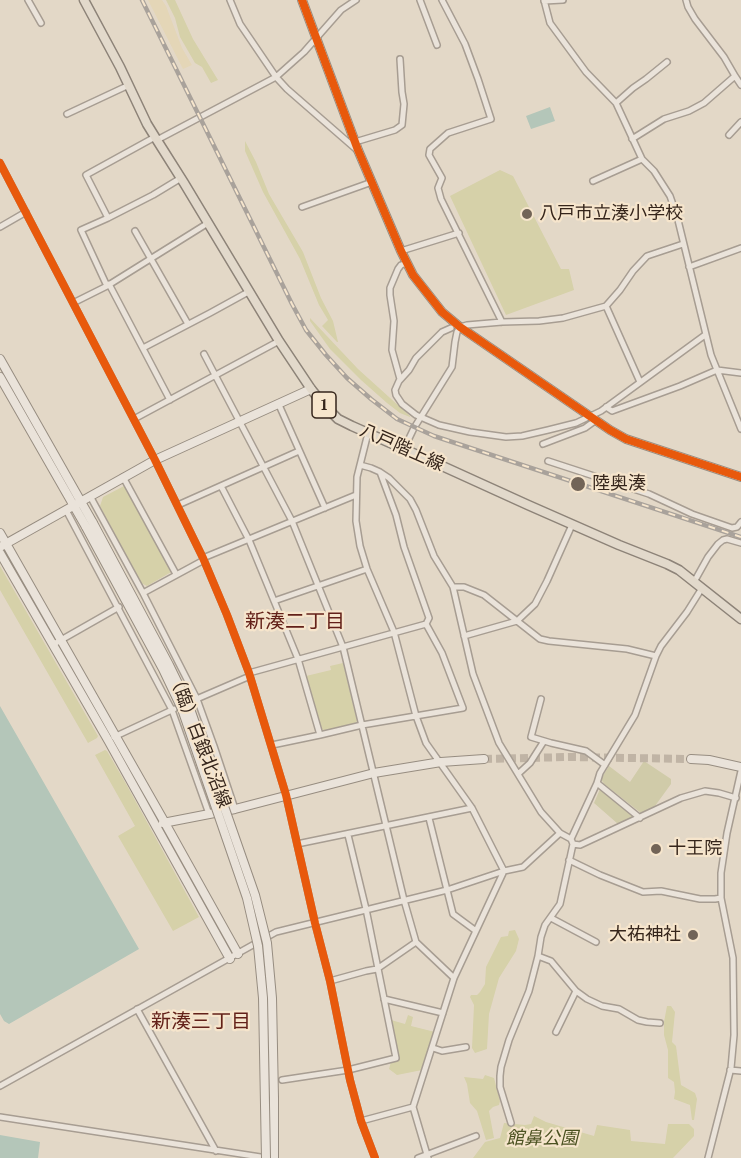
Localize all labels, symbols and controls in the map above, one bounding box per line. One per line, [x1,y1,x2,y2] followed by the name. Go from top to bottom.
[539,203,683,225] place label: 八戸市立湊小学校
[520,207,534,221] marker: 八戸市立湊小学校
[312,392,336,418] road number: 1
[356,420,448,476] street label: 八戸階上線
[592,473,646,495] place label: 陸奥湊
[569,475,587,493] marker: 陸奥湊
[245,610,345,634] district label: 新湊二丁目
[163,669,235,811] street label: （臨）白銀北沼線
[668,838,722,860] place label: 十王院
[649,842,663,856] marker: 十王院
[609,924,681,946] place label: 大祐神社
[686,928,700,942] marker: 大祐神社
[151,1010,251,1034] district label: 新湊三丁目
[506,1128,578,1150] park label: 館鼻公園

